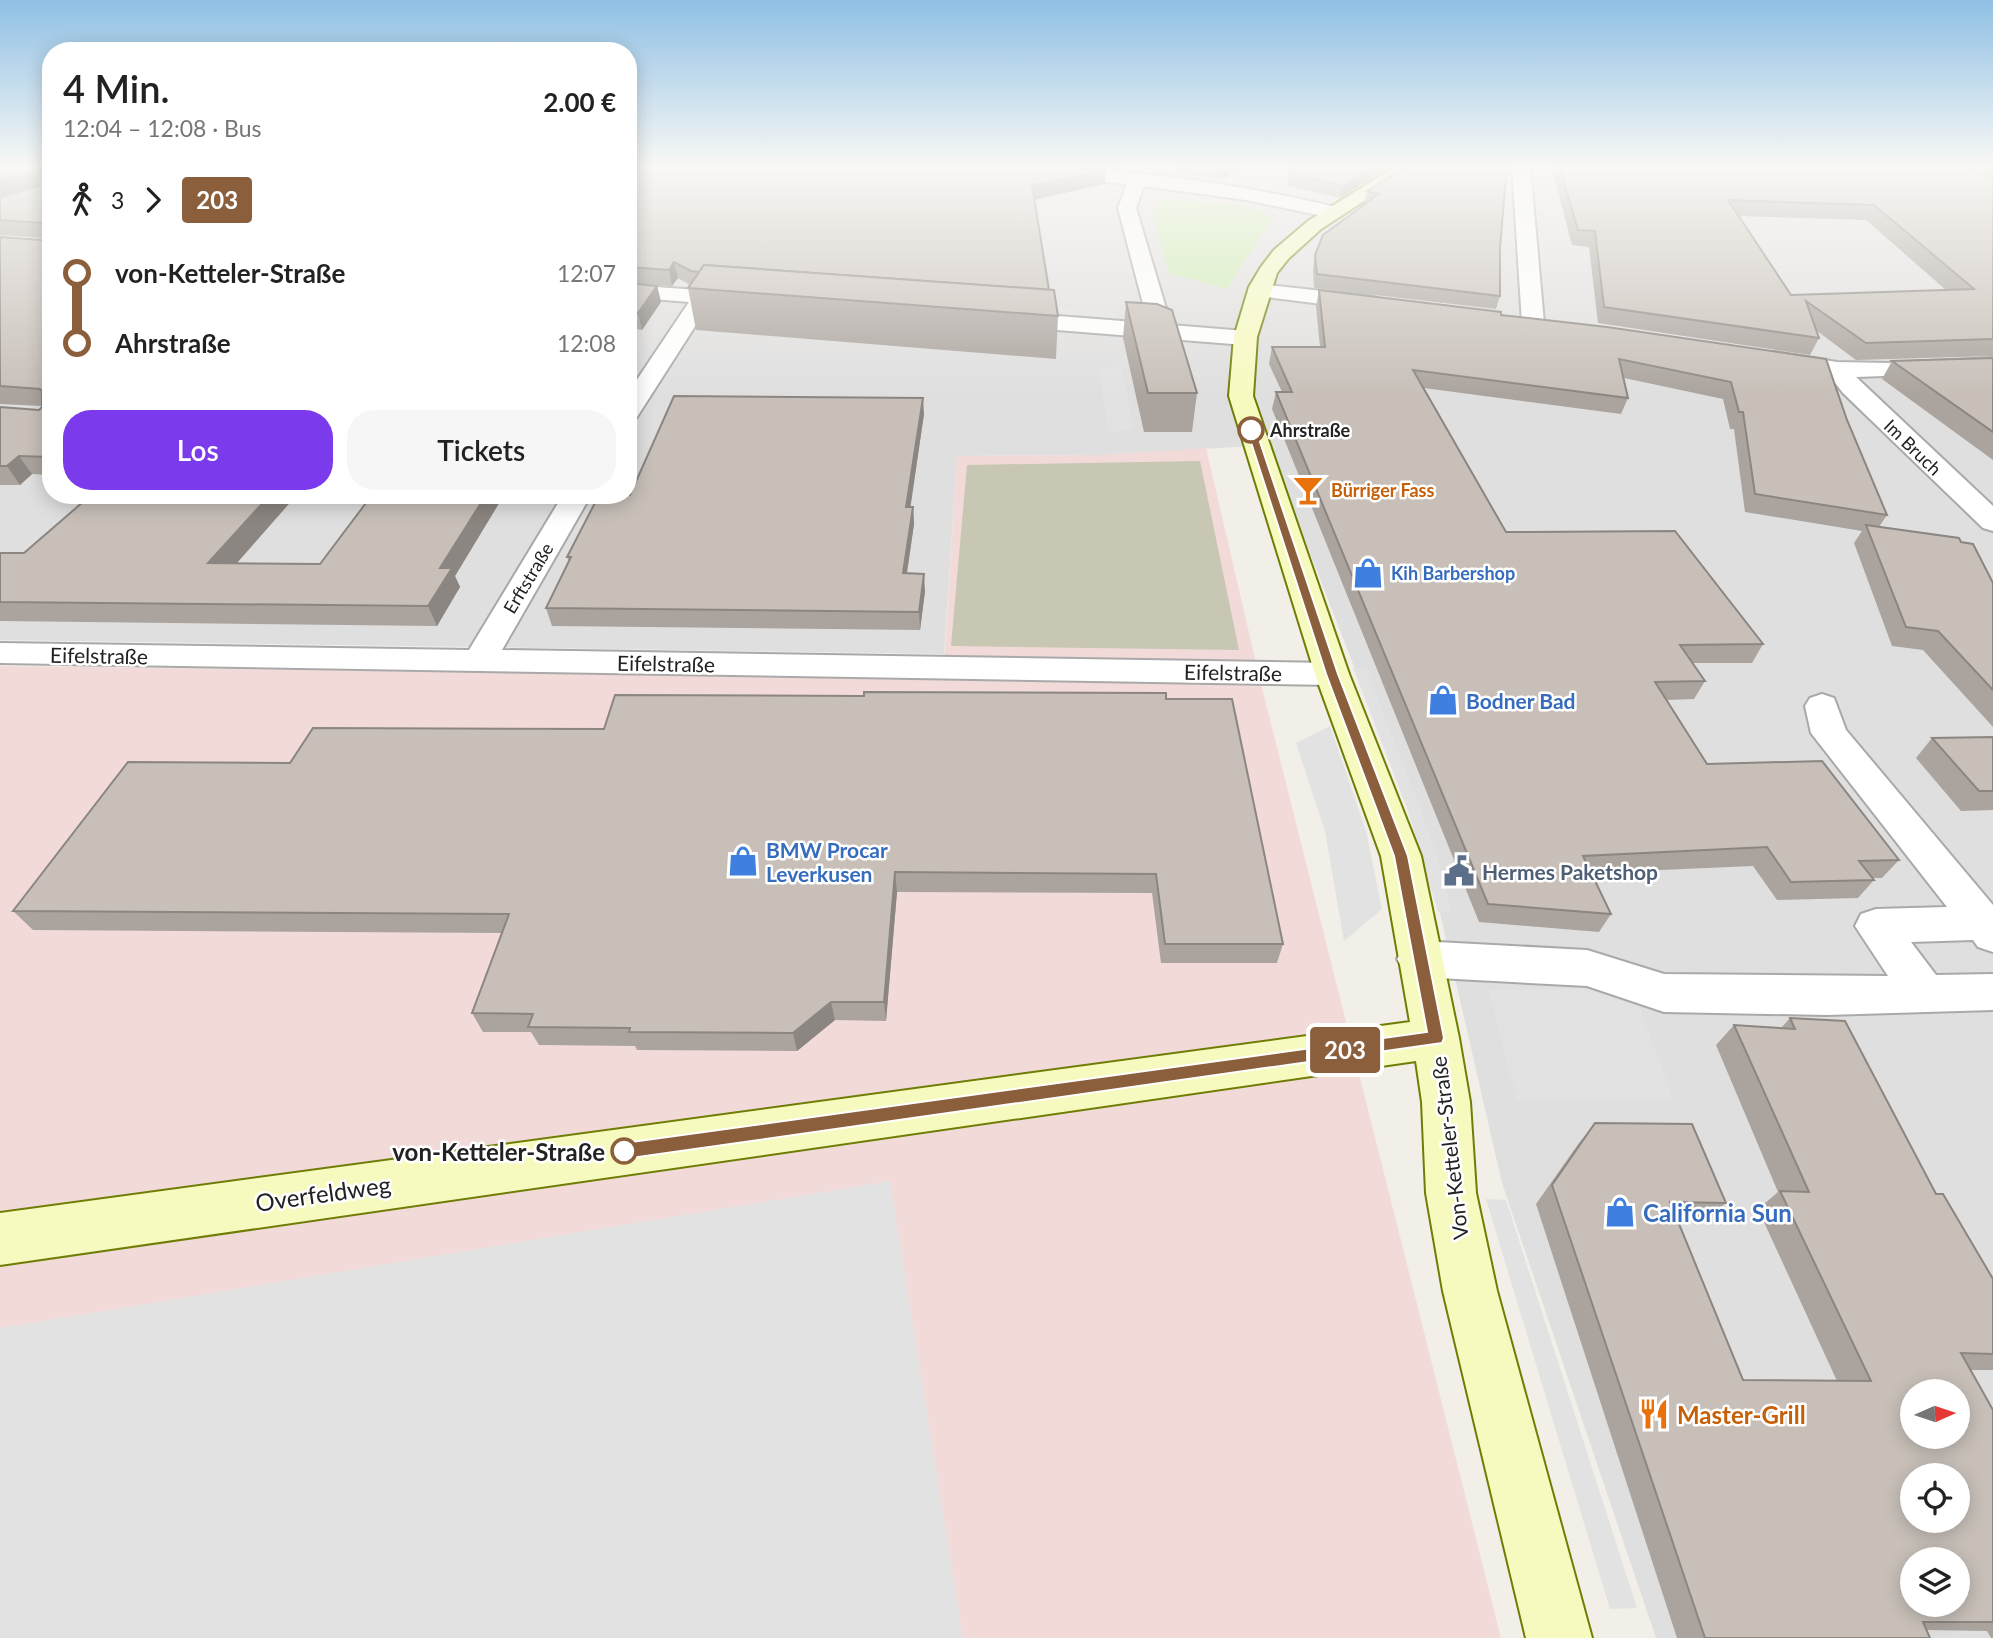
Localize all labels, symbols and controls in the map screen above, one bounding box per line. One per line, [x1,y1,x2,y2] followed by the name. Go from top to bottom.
[63,65,170,111] text: 4 Min.
[543,86,616,118] text: 2.00 €
[63,114,262,142] text: 12:04 – 12:08 · Bus
[63,181,101,219] icon: walk
[134,181,172,219] icon: forward
[196,185,238,214] text: 203
[111,186,124,214] text: 3
[115,257,345,289] text: von-Ketteler-Straße
[557,259,616,287] text: 12:07
[115,327,231,359] text: Ahrstraße
[557,329,616,357] text: 12:08
[63,410,333,490] button: Los
[347,410,616,490] button: Tickets
[1880,414,1946,480] street label: Im Bruch
[1238,417,1264,443] marker: Ahrstraße
[1269,419,1351,441] place label: Ahrstraße
[1291,473,1325,507] bar icon: Bürriger Fass
[1331,479,1435,501] place label: Bürriger Fass
[498,539,558,617] street label: Erftstraße
[1351,556,1385,590] shop icon: Kih Barbershop
[1391,562,1515,584] place label: Kih Barbershop
[50,642,148,668] street label: Eifelstraße
[617,650,715,676] street label: Eifelstraße
[1184,659,1282,685] street label: Eifelstraße
[1426,683,1460,717] shop icon: Bodner Bad
[1466,688,1575,713] place label: Bodner Bad
[766,837,888,886] place label: BMW Procar Leverkusen
[726,844,760,878] shop icon: BMW Procar Leverkusen
[1442,854,1476,888] public building icon: Hermes Paketshop
[1482,859,1658,884] place label: Hermes Paketshop
[1305,1027,1385,1073] line badge: 203
[1324,1035,1366,1064] text: 203
[1425,1055,1473,1241] street label: Von-Ketteler-Straße
[392,1137,605,1166] place label: von-Ketteler-Straße
[611,1138,637,1164] marker: von-Ketteler-Straße
[254,1169,392,1217] street label: Overfeldweg
[1603,1195,1637,1229] shop icon: California Sun
[1643,1198,1792,1227] place label: California Sun
[1900,1379,1970,1449] north arrow
[1900,1379,1970,1617] map controls
[1637,1397,1671,1431] restaurant icon: Master-Grill
[1677,1400,1806,1429] place label: Master-Grill
[1900,1463,1970,1533] button: locate
[1900,1547,1970,1617] button: layers

